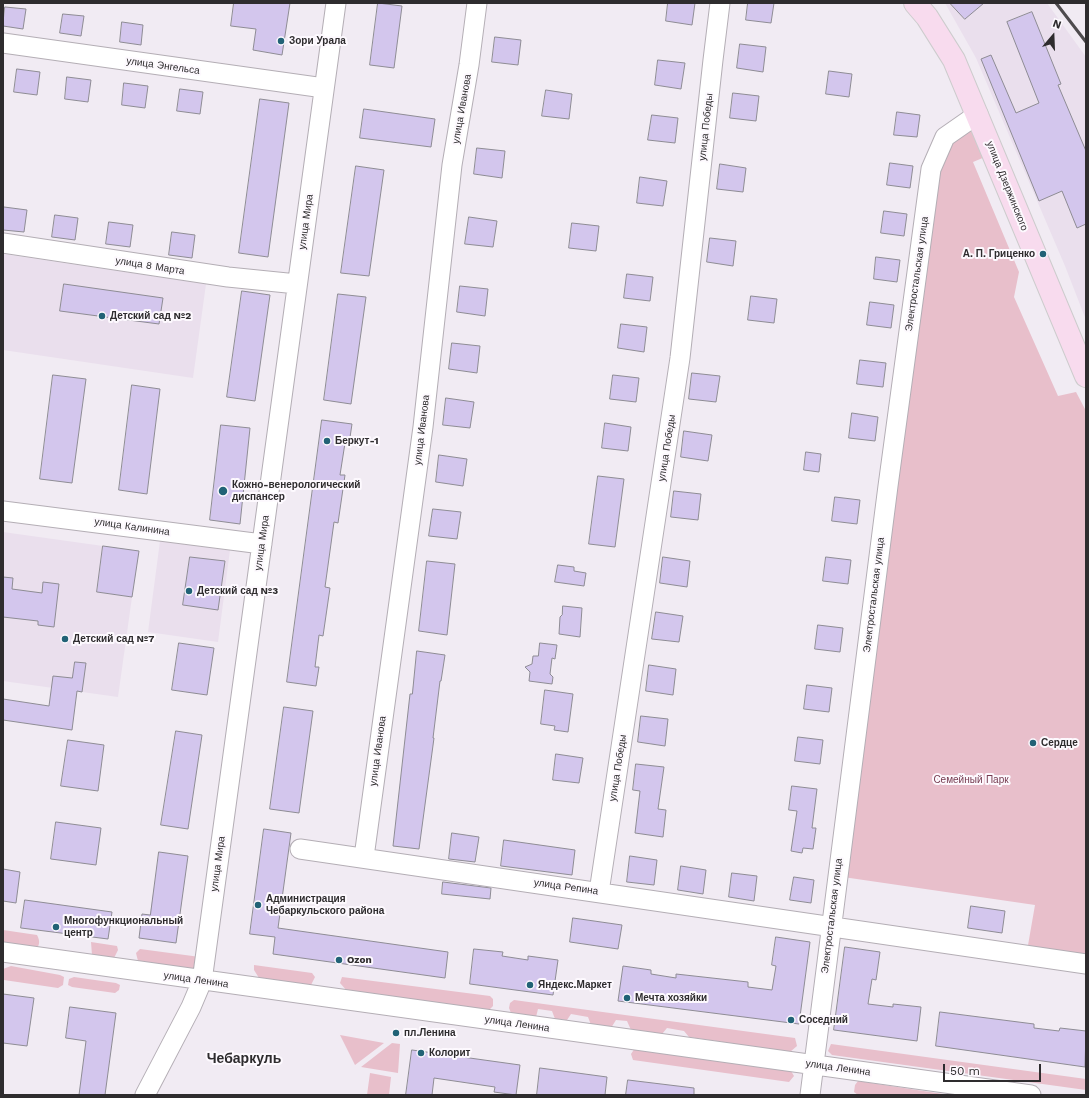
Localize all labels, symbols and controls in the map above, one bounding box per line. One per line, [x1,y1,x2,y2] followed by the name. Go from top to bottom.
[1033,16,1073,56] north arrow
[1051,17,1063,32] text: N
[289,35,346,47] place label: Зори Урала
[276,36,286,46] marker: Зори Урала
[126,55,200,77] street label: улица Энгельса
[450,73,474,145] street label: улица Иванова
[696,93,716,161] street label: улица Победы
[984,140,1030,232] street label: улица Дзержинского
[296,193,316,251] street label: улица Мира
[903,216,931,332] street label: Электростальская улица
[963,248,1035,260] place label: А. П. Гриценко
[1038,249,1048,259] marker: А. П. Гриценко
[115,255,185,277] street label: улица 8 Марта
[110,310,191,322] place label: Детский сад №2
[97,311,107,321] marker: Детский сад №2
[412,394,432,466] street label: улица Иванова
[656,414,678,482] street label: улица Победы
[335,435,379,447] place label: Беркут-1
[322,436,332,446] marker: Беркут-1
[232,479,360,502] place label: Кожно-венерологический диспансер
[217,485,229,497] marker: Кожно-венерологический диспансер
[252,514,272,572] street label: улица Мира
[94,516,170,538] street label: улица Калинина
[861,537,887,653] street label: Электростальская улица
[197,585,278,597] place label: Детский сад №3
[184,586,194,596] marker: Детский сад №3
[73,633,154,645] place label: Детский сад №7
[60,634,70,644] marker: Детский сад №7
[367,715,389,787] street label: улица Иванова
[607,734,629,802] street label: улица Победы
[1041,737,1078,749] place label: Сердце
[1028,738,1038,748] marker: Сердце
[933,774,1009,786] park label: Семейный Парк
[208,835,228,893] street label: улица Мира
[819,858,845,974] street label: Электростальская улица
[533,877,599,897] street label: улица Репина
[266,893,384,916] place label: Администрация Чебаркульского района
[253,900,263,910] marker: Администрация Чебаркульского района
[64,915,183,938] place label: Многофункциональный центр
[51,922,61,932] marker: Многофункциональный центр
[347,954,372,966] place label: Ozon
[334,955,344,965] marker: Ozon
[163,970,229,990] street label: улица Ленина
[538,979,612,991] place label: Яндекс.Маркет
[525,980,535,990] marker: Яндекс.Маркет
[635,992,707,1004] place label: Мечта хозяйки
[622,993,632,1003] marker: Мечта хозяйки
[484,1014,550,1034] street label: улица Ленина
[799,1014,848,1026] place label: Соседний
[786,1015,796,1025] marker: Соседний
[404,1027,456,1039] place label: пл.Ленина
[391,1028,401,1038] marker: пл.Ленина
[429,1047,470,1059] place label: Колорит
[416,1048,426,1058] marker: Колорит
[207,1051,281,1067] district label: Чебаркуль
[945,1056,1043,1082] scale bar
[805,1058,871,1078] street label: улица Ленина
[950,1064,980,1078] text: 50 m

